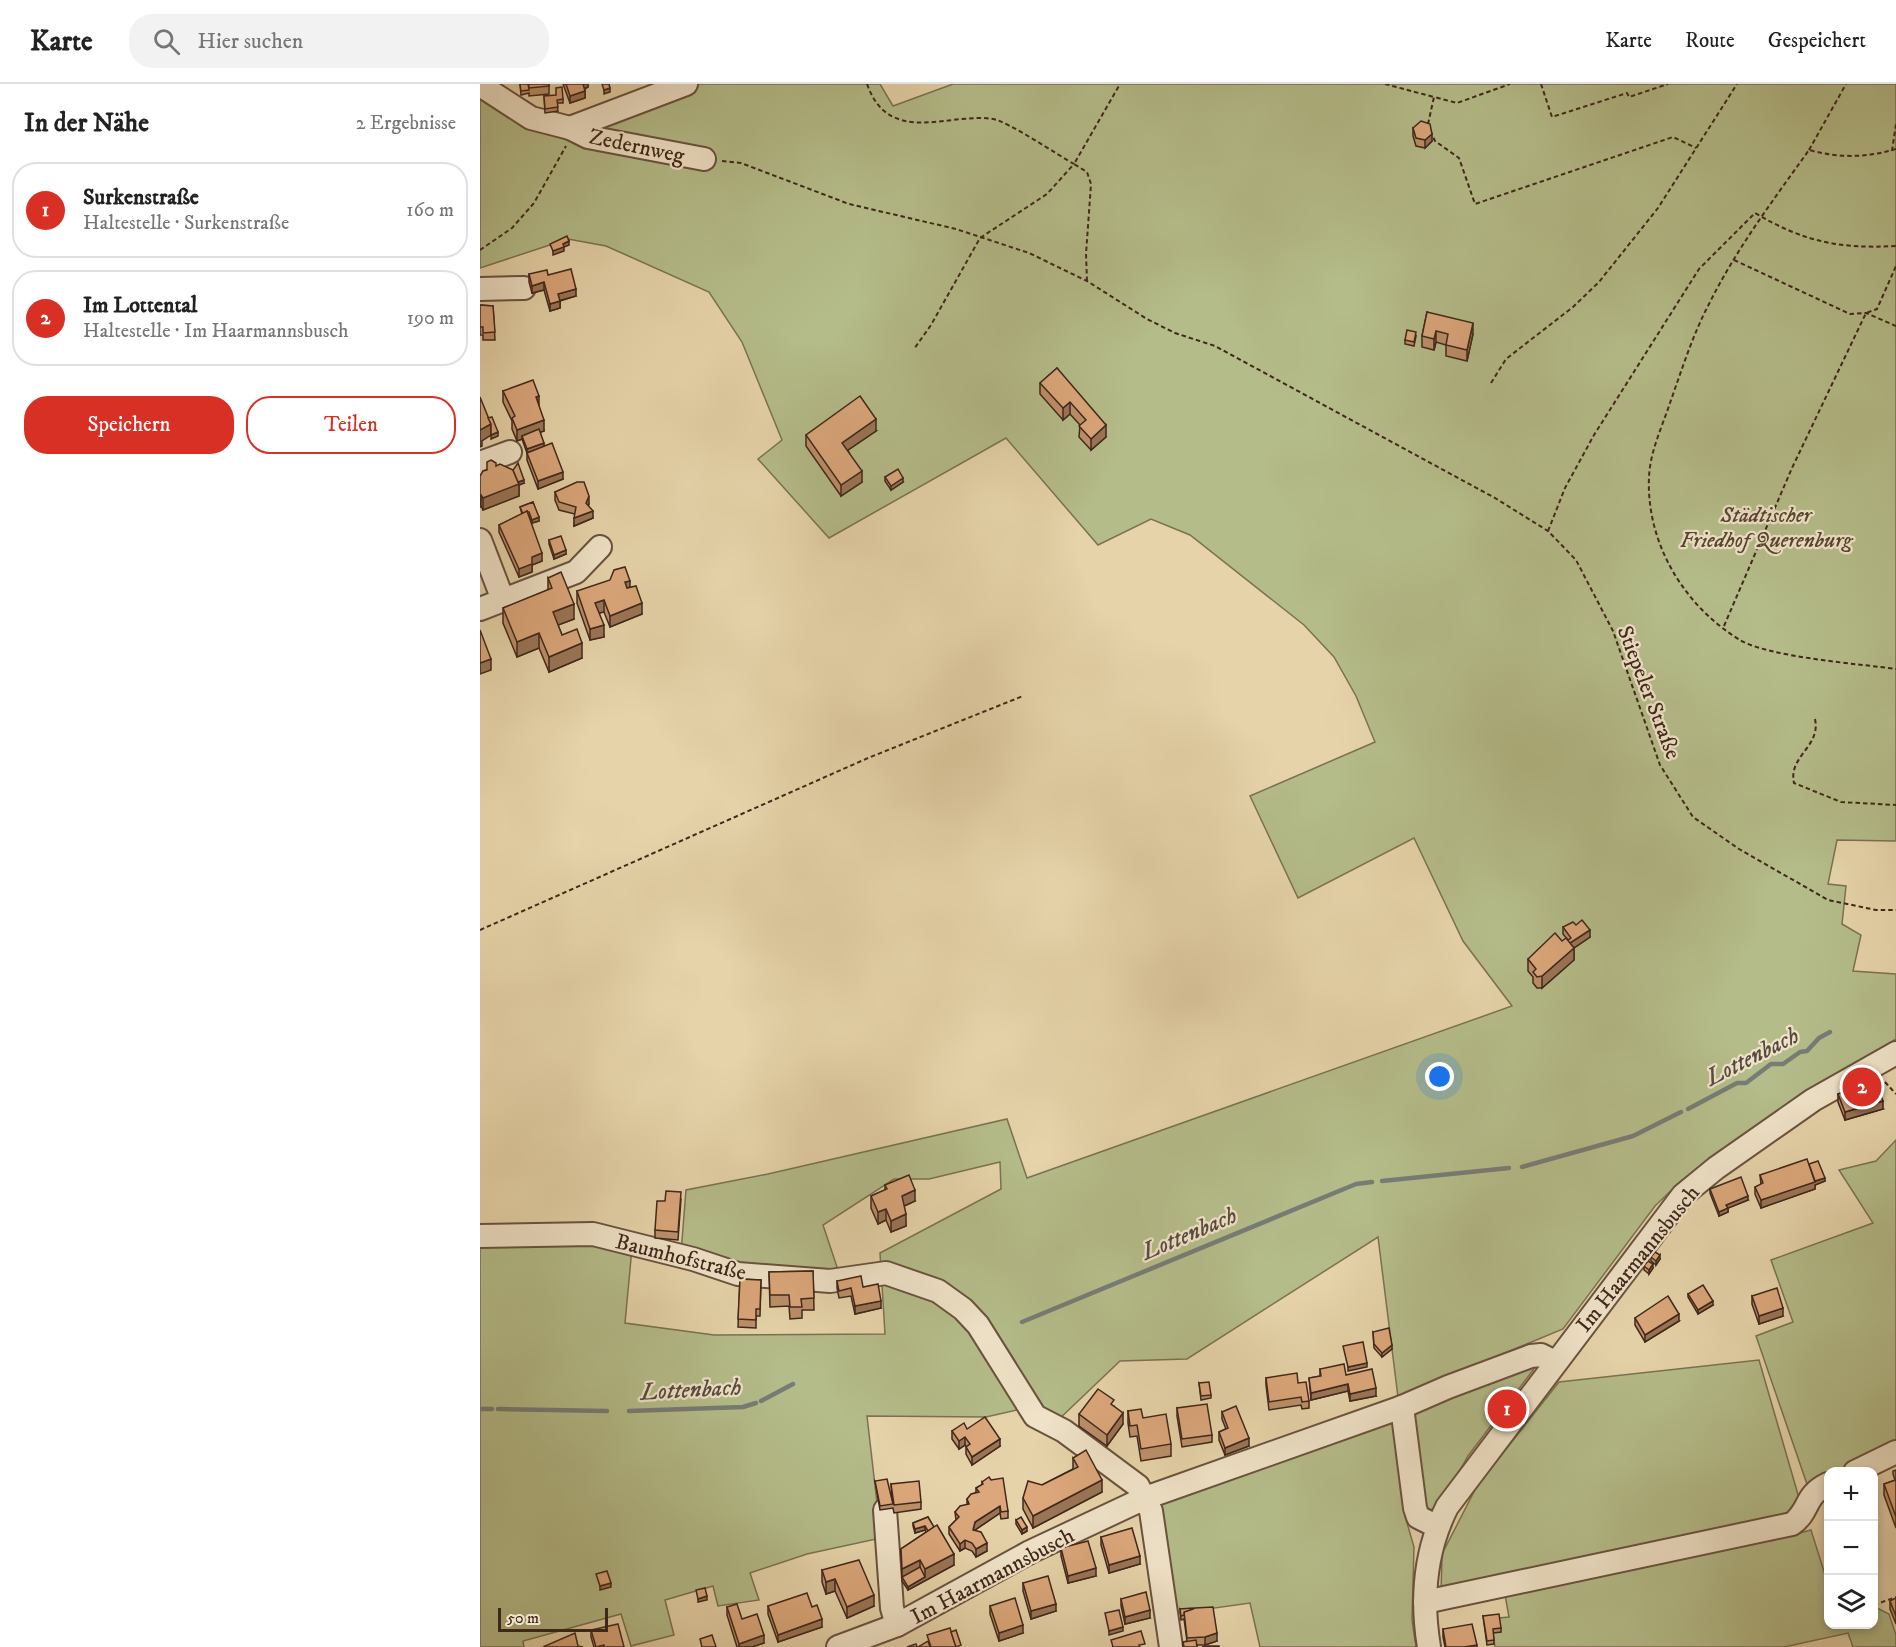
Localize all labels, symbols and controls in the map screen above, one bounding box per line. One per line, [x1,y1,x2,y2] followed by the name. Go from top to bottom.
[129,14,549,68] search box
[30,24,93,59] text: Karte
[150,25,183,58] icon: search
[198,28,303,55] text: Hier suchen
[1605,28,1652,54] text: Karte
[1685,28,1735,54] text: Route
[1768,28,1866,54] text: Gespeichert
[24,107,149,140] text: In der Nähe
[356,111,456,136] text: 2 Ergebnisse
[587,123,687,170] street label: Zedernweg
[83,184,199,211] text: Surkenstraße
[42,198,49,223] text: 1
[406,198,454,223] text: 160 m
[83,211,289,236] text: Haltestelle · Surkenstraße
[83,292,197,319] text: Im Lottental
[41,306,50,331] text: 2
[407,306,454,331] text: 190 m
[83,319,349,344] text: Haltestelle · Im Haarmannsbusch
[24,396,234,454] button: Speichern
[246,396,456,454] button: Teilen
[1680,502,1854,554] park label: Städtischer Friedhof Querenburg
[1611,622,1686,763] street label: Stiepeler Straße
[1699,1021,1804,1094] water label: Lottenbach
[1425,1062,1454,1091] your location
[1842,1064,1882,1110] pin: 2
[1571,1180,1706,1338] street label: Im Haarmannsbusch
[1135,1200,1242,1268] water label: Lottenbach
[612,1228,749,1287] street label: Baumhofstraße
[638,1372,742,1408] water label: Lottenbach
[1488,1386,1526,1432] pin: 1
[1824,1467,1878,1629] map controls
[1824,1467,1878,1521] button: +
[1824,1521,1878,1575] button: −
[906,1522,1079,1631] street label: Im Haarmannsbusch
[1824,1575,1878,1629] button: layers
[498,1605,608,1632] scale bar
[507,1608,539,1628] text: 50 m

